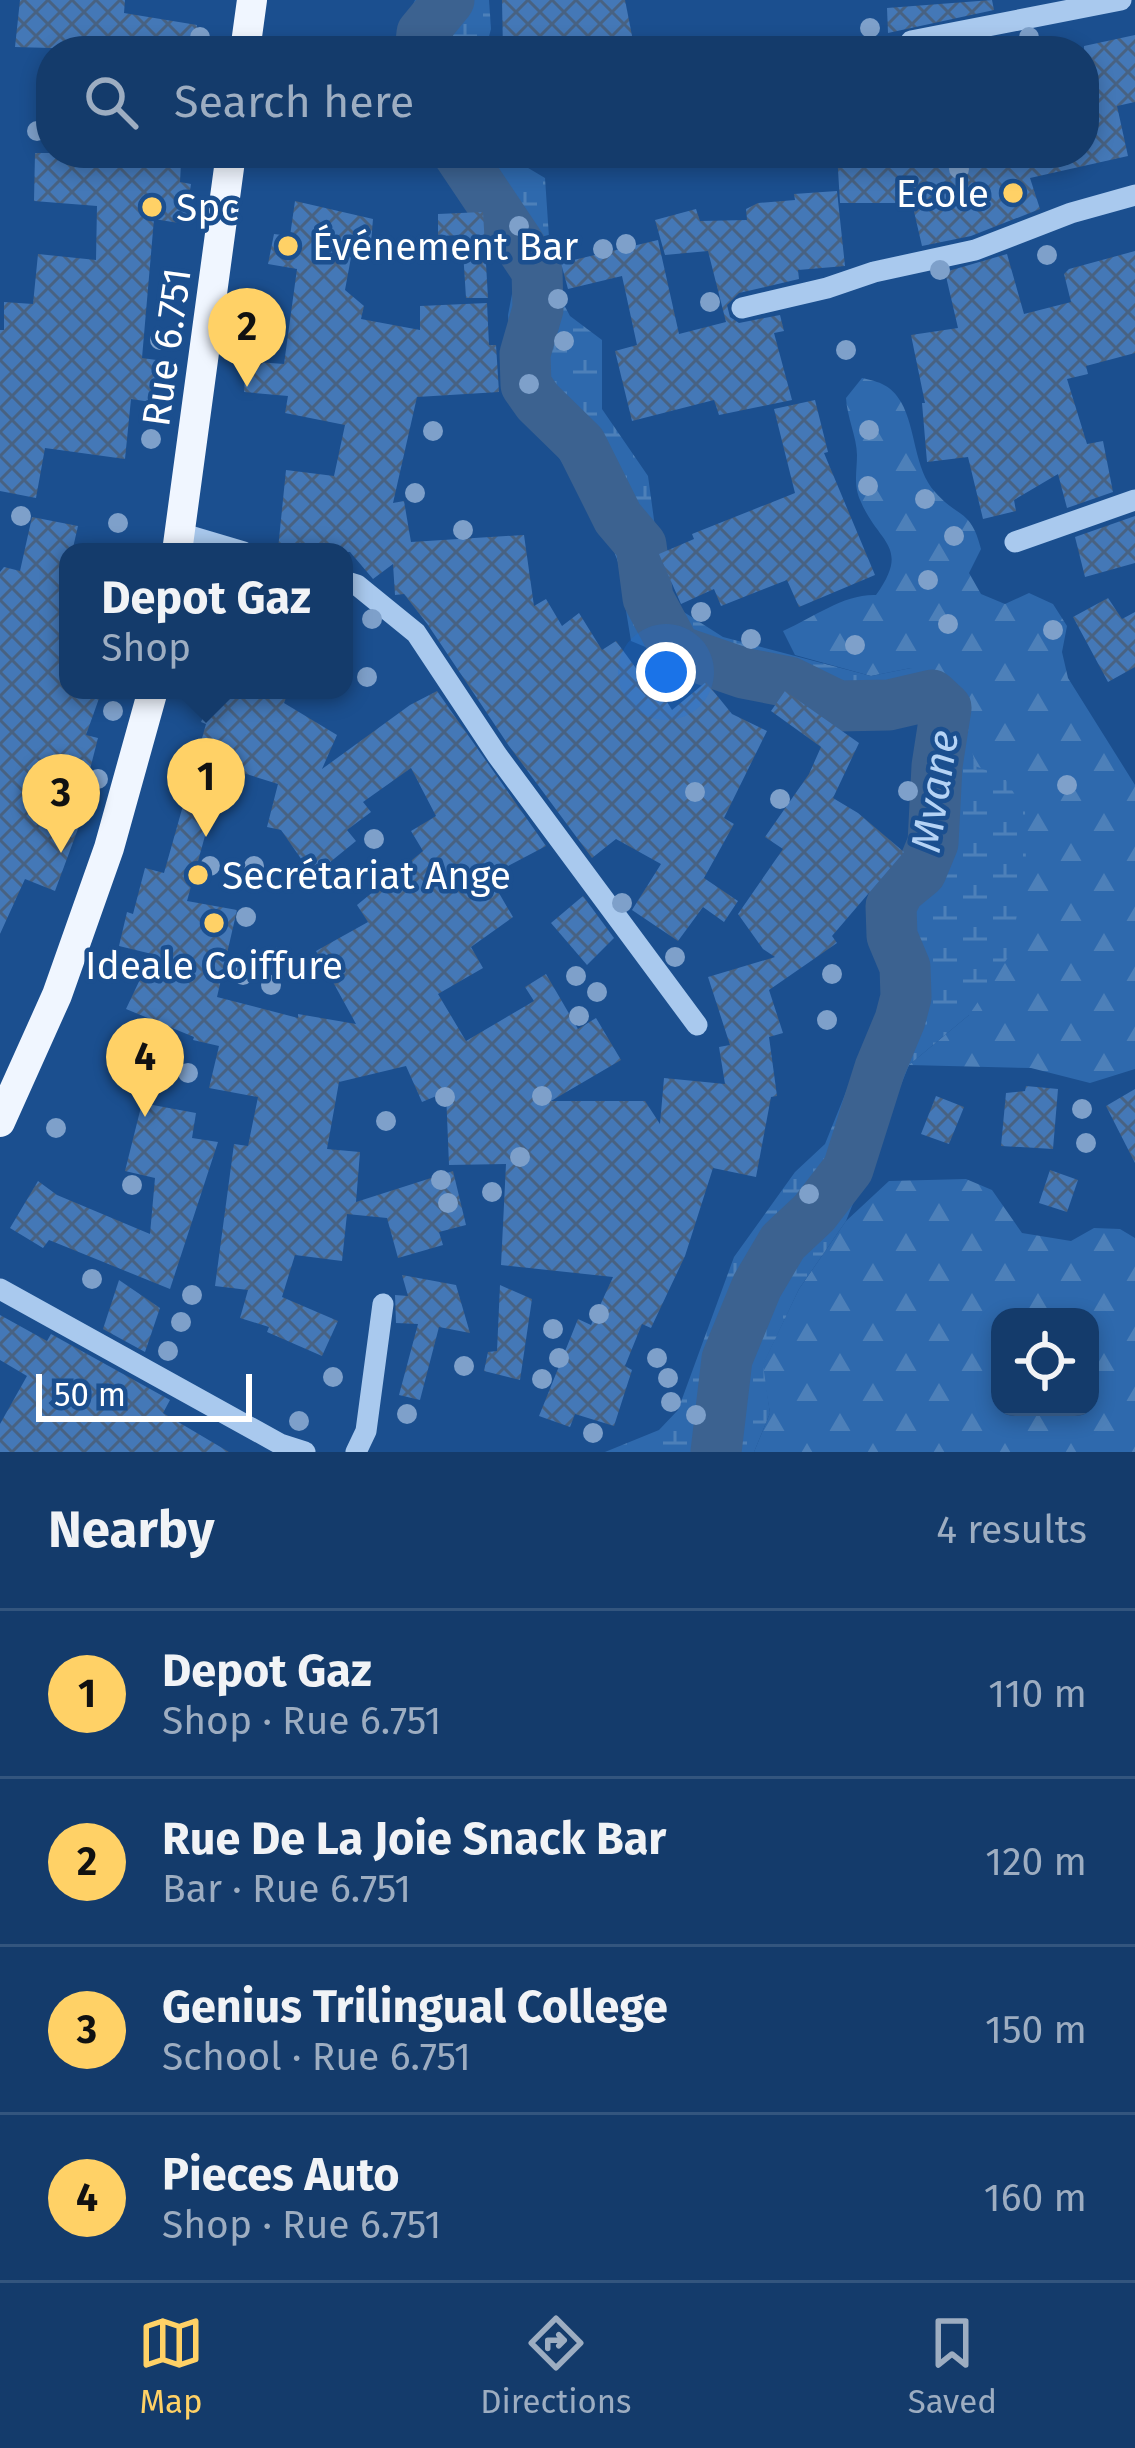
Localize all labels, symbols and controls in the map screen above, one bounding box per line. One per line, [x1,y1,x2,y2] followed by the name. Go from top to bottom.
[36,36,1099,168] search box
[78,69,144,135] icon: search
[174,75,414,129] text: Search here
[896,171,989,217] place label: Ecole
[1000,180,1026,206] marker: Ecole
[176,185,239,231] place label: Spc
[139,194,165,220] marker: Spc
[312,224,578,270] place label: Événement Bar
[275,233,301,259] marker: Événement Bar
[133,265,201,429] street label: Rue 6.751
[208,288,286,387] pin: 2
[59,543,353,699] popup
[101,571,311,625] text: Depot Gaz
[101,625,191,671] text: Shop
[636,642,696,702] your location
[901,727,969,856] water label: Mvane
[167,738,245,837] pin: 1
[22,754,100,853] pin: 3
[222,853,511,899] place label: Secrétariat Ange
[185,862,211,888] marker: Secrétariat Ange
[201,910,227,936] marker: Ideale Coiffure
[85,943,343,989] place label: Ideale Coiffure
[106,1018,184,1117] pin: 4
[991,1308,1099,1416] map controls
[991,1308,1099,1416] button: locate
[36,1368,252,1421] scale bar
[54,1375,126,1415] text: 50 m
[48,1499,214,1561] text: Nearby
[936,1507,1087,1553] text: 4 results
[162,1644,372,1698] text: Depot Gaz
[78,1671,96,1717] text: 1
[988,1671,1087,1717] text: 110 m
[162,1698,441,1744] text: Shop · Rue 6.751
[162,1812,666,1866] text: Rue De La Joie Snack Bar
[77,1839,97,1885] text: 2
[985,1839,1087,1885] text: 120 m
[162,1866,411,1912] text: Bar · Rue 6.751
[162,1980,668,2034] text: Genius Trilingual College
[77,2007,97,2053] text: 3
[985,2007,1087,2053] text: 150 m
[162,2034,471,2080] text: School · Rue 6.751
[162,2148,400,2202] text: Pieces Auto
[76,2175,98,2221] text: 4
[984,2175,1087,2221] text: 160 m
[162,2202,441,2248] text: Shop · Rue 6.751
[138,2310,204,2422] tab: Map
[480,2310,632,2422] tab: Directions
[908,2310,997,2422] tab: Saved

